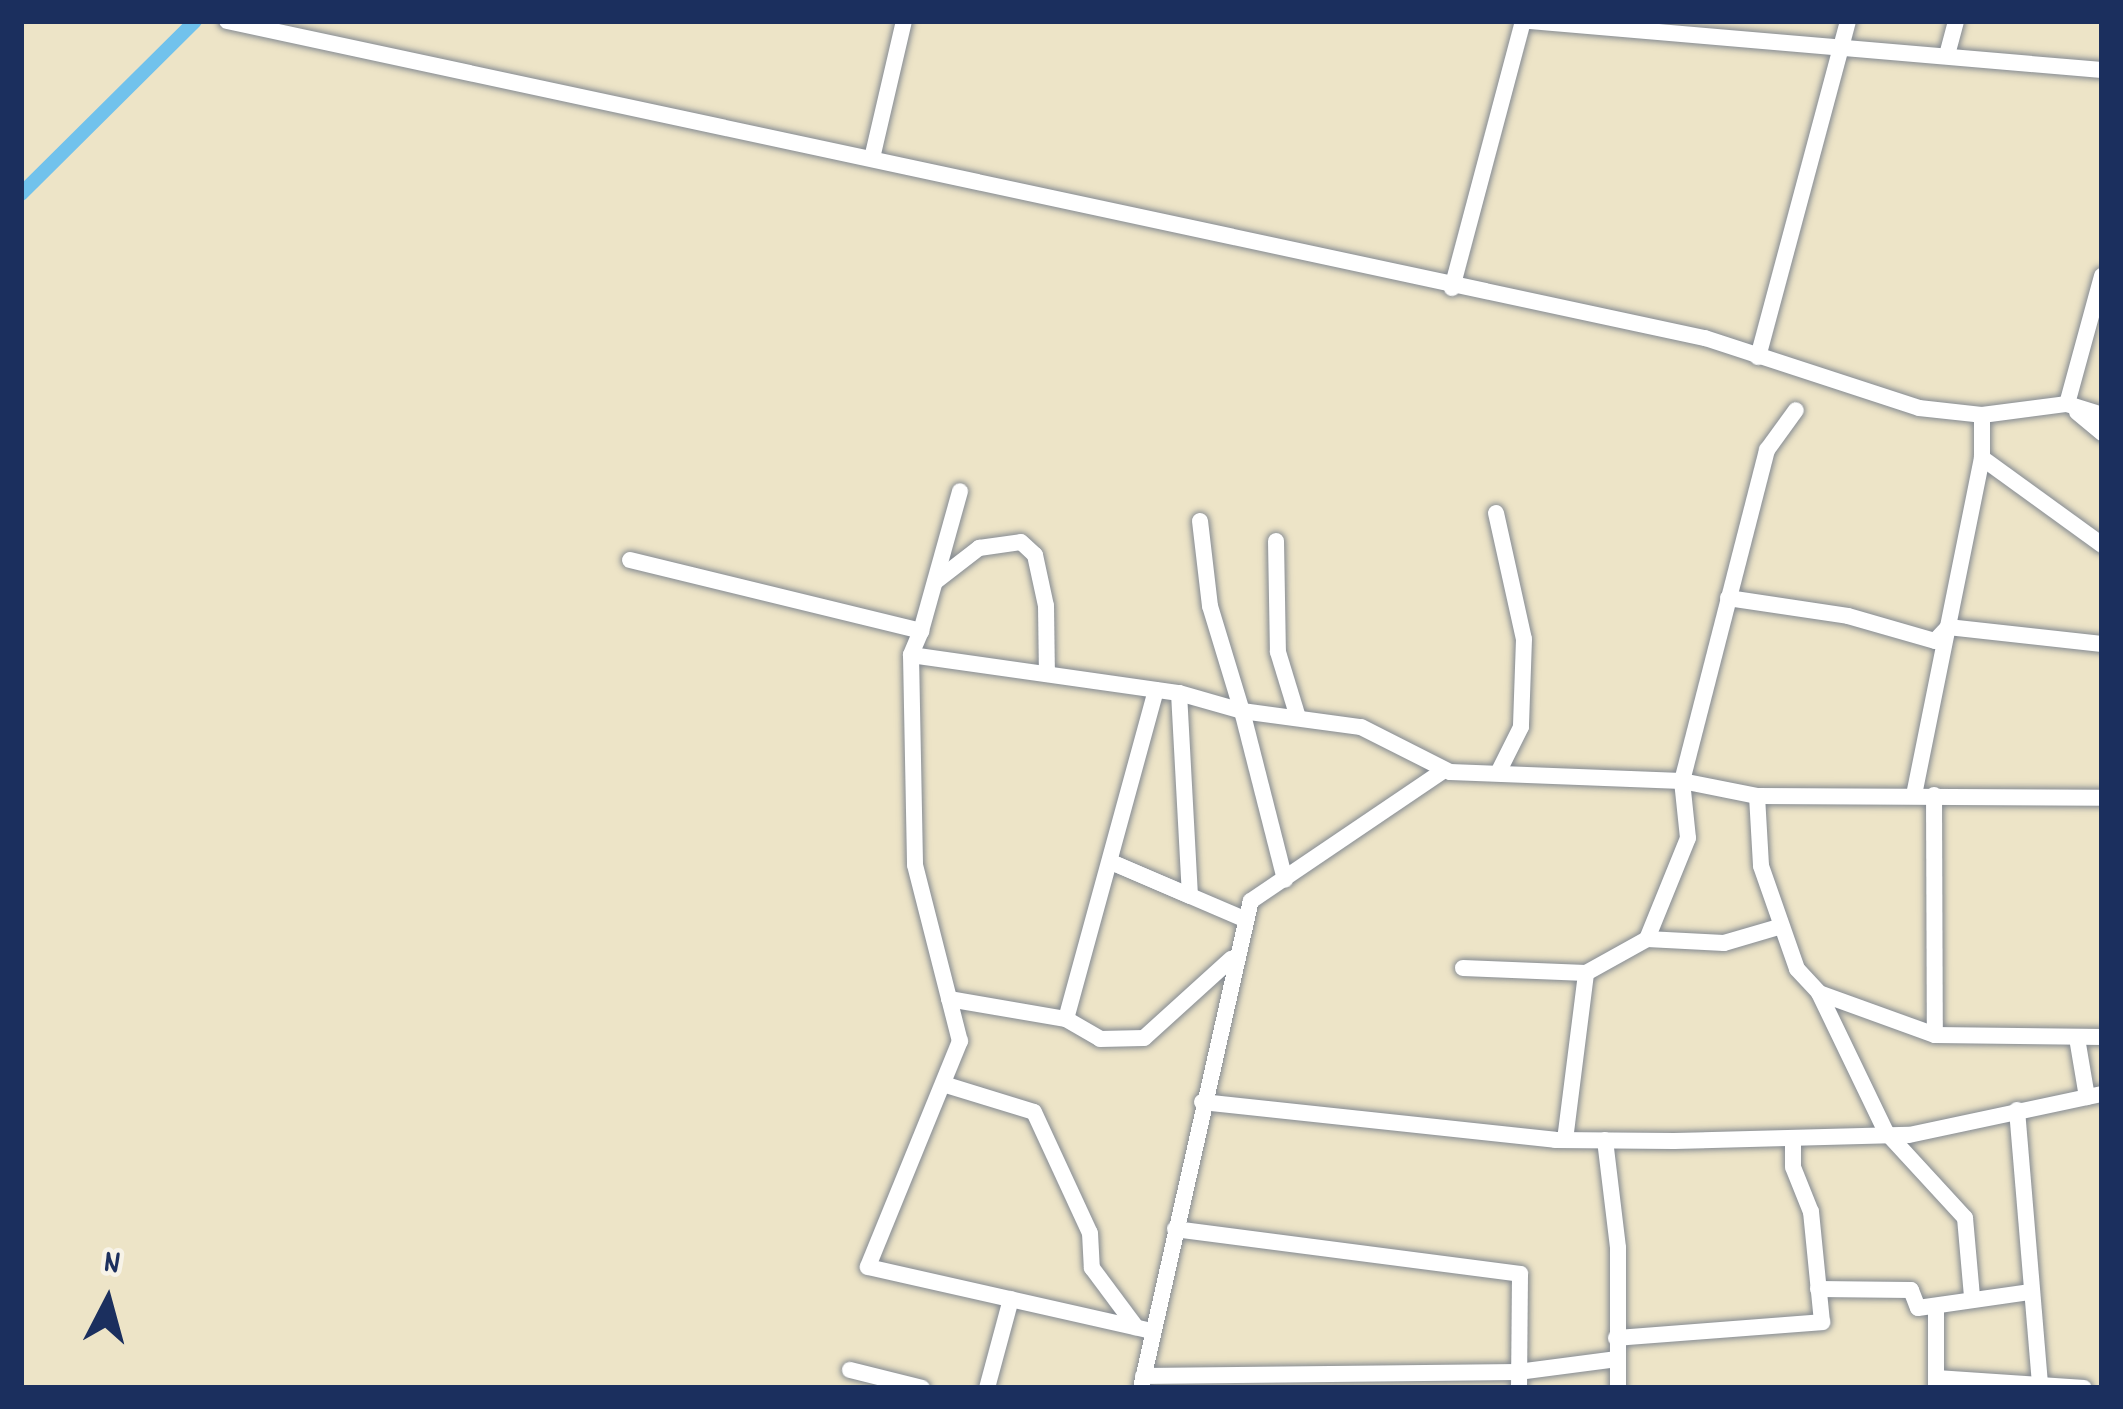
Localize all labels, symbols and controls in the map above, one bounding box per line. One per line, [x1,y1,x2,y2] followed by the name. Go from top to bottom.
[101,1240,122,1289] text: N
[48,1241,168,1361] north arrow

